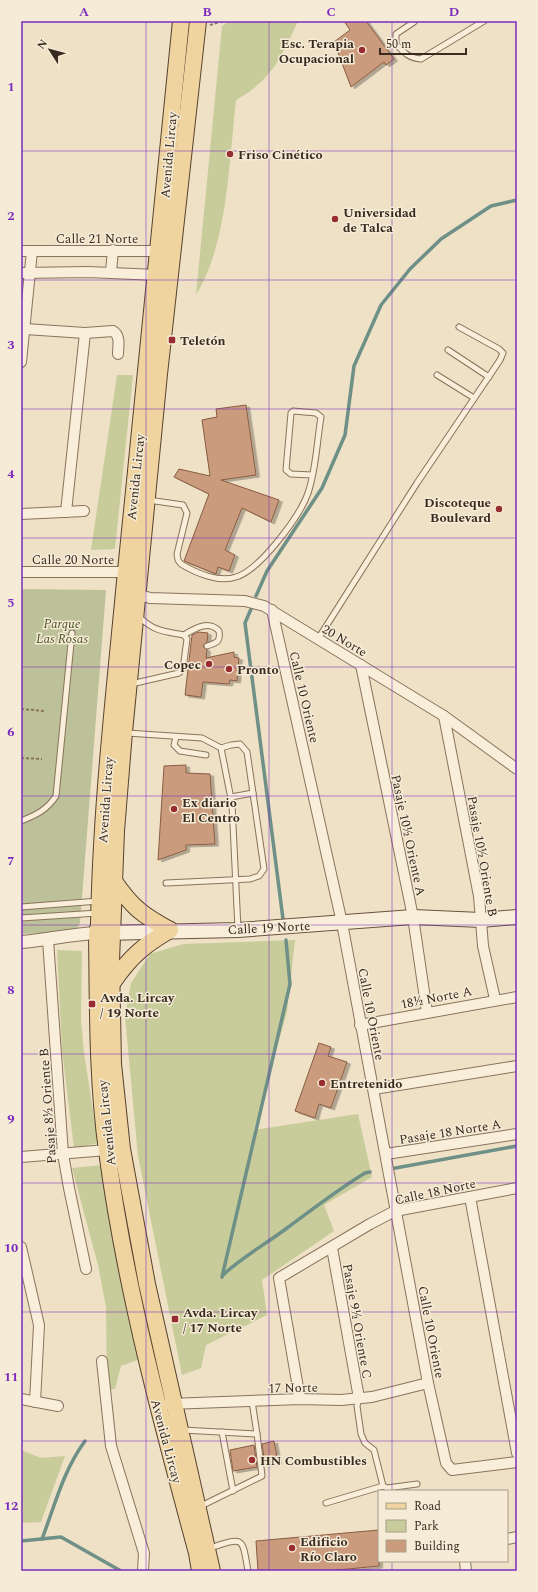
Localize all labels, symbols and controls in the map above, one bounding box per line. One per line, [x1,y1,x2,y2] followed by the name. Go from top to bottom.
[79,2,89,22] text: A
[202,2,212,22] text: B
[326,2,336,22] text: C
[449,2,459,22] text: D
[30,30,70,70] north arrow
[380,30,466,56] scale bar
[279,34,354,69] place label: Esc. Terapia Ocupacional
[386,35,411,54] text: 50 m
[33,36,52,53] text: N
[357,45,367,55] marker: Esc. Terapia Ocupacional
[7,77,15,97] text: 1
[155,110,183,199] street label: Avenida Lircay
[238,145,323,165] place label: Friso Cinético
[225,149,235,159] marker: Friso Cinético
[343,203,417,238] place label: Universidad de Talca
[7,206,15,226] text: 2
[330,214,340,224] marker: Universidad de Talca
[56,229,138,249] street label: Calle 21 Norte
[180,331,226,351] place label: Teletón
[7,335,15,355] text: 3
[167,335,177,345] marker: Teletón
[122,432,151,521] street label: Avenida Lircay
[7,464,15,484] text: 4
[424,493,491,528] place label: Discoteque Boulevard
[494,504,504,514] marker: Discoteque Boulevard
[32,550,114,570] street label: Calle 20 Norte
[7,593,15,613] text: 5
[36,614,88,649] park label: Parque Las Rosas
[318,619,371,662] street label: 20 Norte
[284,649,324,745] street label: Calle 10 Oriente
[164,655,201,675] place label: Copec
[204,659,214,669] marker: Copec
[237,660,279,680] place label: Pronto
[224,664,234,674] marker: Pronto
[7,722,15,742] text: 6
[93,756,119,844] street label: Avenida Lircay
[385,773,431,898] street label: Pasaje 10½ Oriente A
[182,793,240,828] place label: Ex diario El Centro
[462,794,502,918] street label: Pasaje 10½ Oriente B
[169,804,179,814] marker: Ex diario El Centro
[7,851,15,871] text: 7
[227,916,311,940] street label: Calle 19 Norte
[352,966,390,1062] street label: Calle 10 Oriente
[7,980,15,1000] text: 8
[399,981,474,1015] street label: 18½ Norte A
[100,988,175,1023] place label: Avda. Lircay / 19 Norte
[87,999,97,1009] marker: Avda. Lircay / 19 Norte
[34,1047,62,1164] street label: Pasaje 8½ Oriente B
[330,1074,402,1094] place label: Entretenido
[92,1078,121,1167] street label: Avenida Lircay
[317,1078,327,1088] marker: Entretenido
[7,1109,15,1129] text: 9
[398,1114,503,1150] street label: Pasaje 18 Norte A
[393,1174,478,1210] street label: Calle 18 Norte
[4,1238,18,1258] text: 10
[337,1262,377,1380] street label: Pasaje 9½ Oriente C
[412,1284,450,1380] street label: Calle 10 Oriente
[183,1303,258,1338] place label: Avda. Lircay / 17 Norte
[170,1314,180,1324] marker: Avda. Lircay / 17 Norte
[4,1367,18,1387] text: 11
[268,1378,318,1398] street label: 17 Norte
[145,1397,187,1486] street label: Avenida Lircay
[260,1451,367,1471] place label: HN Combustibles
[247,1455,257,1465] marker: HN Combustibles
[378,1490,508,1562] legend
[4,1496,18,1516] text: 12
[414,1497,441,1516] text: Road
[414,1517,439,1536] text: Park
[300,1532,357,1567] place label: Edificio Río Claro
[414,1537,460,1556] text: Building
[287,1543,297,1553] marker: Edificio Río Claro

